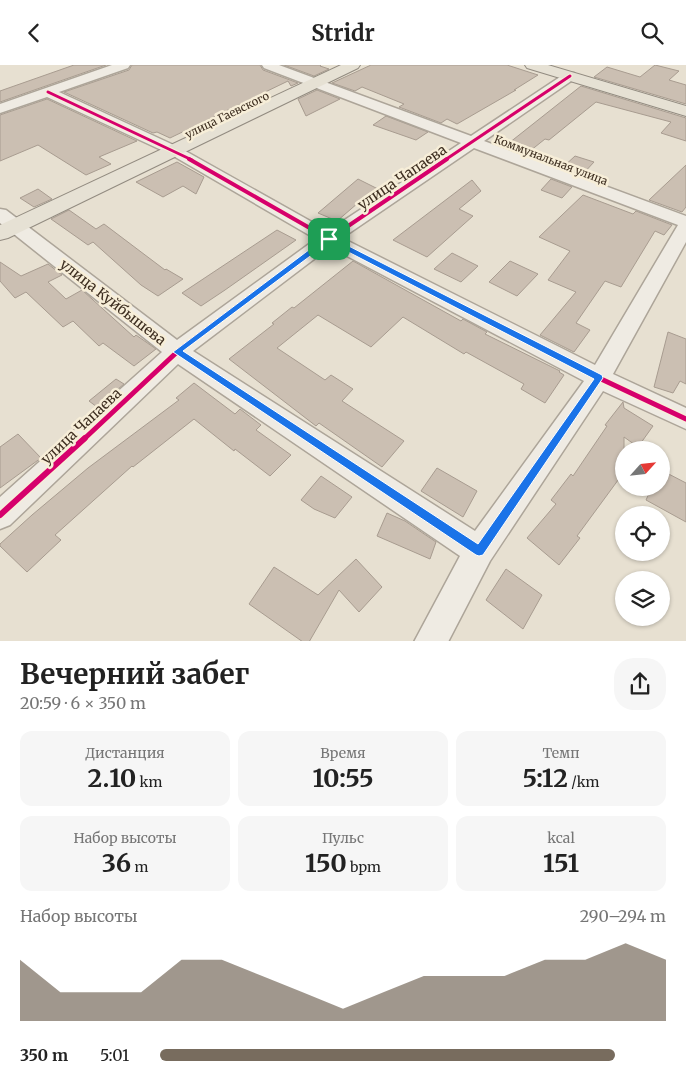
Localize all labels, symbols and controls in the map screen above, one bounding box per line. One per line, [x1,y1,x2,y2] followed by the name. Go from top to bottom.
[20,19,48,47] icon: back
[311,19,375,47] text: Stridr
[638,19,666,47] icon: search
[183,88,272,141] street label: улица Гаевского
[492,132,610,188] street label: Коммунальная улица
[354,140,450,213] street label: улица Чапаева
[308,218,350,260] pin
[315,225,343,253] icon: arrive
[56,255,170,349] street label: улица Куйбышева
[37,384,125,468] street label: улица Чапаева
[615,441,670,496] north arrow
[615,441,670,626] map controls
[615,506,670,561] button: locate
[615,571,670,626] button: layers
[20,656,249,692] text: Вечерний забег
[614,658,666,710] button: share
[20,693,146,713] text: 20:59 · 6 × 350 m
[85,744,165,762] text: Дистанция
[320,744,366,762] text: Время
[542,744,580,762] text: Темп
[88,762,136,794] text: 2.10
[312,762,374,794] text: 10:55
[523,762,568,794] text: 5:12
[136,773,162,791] text: km
[568,773,599,791] text: /km
[74,829,176,847] text: Набор высоты
[322,829,364,847] text: Пульс
[547,829,575,847] text: kcal
[102,847,131,879] text: 36
[305,847,347,879] text: 150
[543,847,579,879] text: 151
[131,858,148,876] text: m
[347,858,381,876] text: bpm
[20,906,138,926] text: Набор высоты
[580,906,666,926] text: 290–294 m
[20,1045,68,1065] text: 350 m
[100,1045,129,1065] text: 5:01

